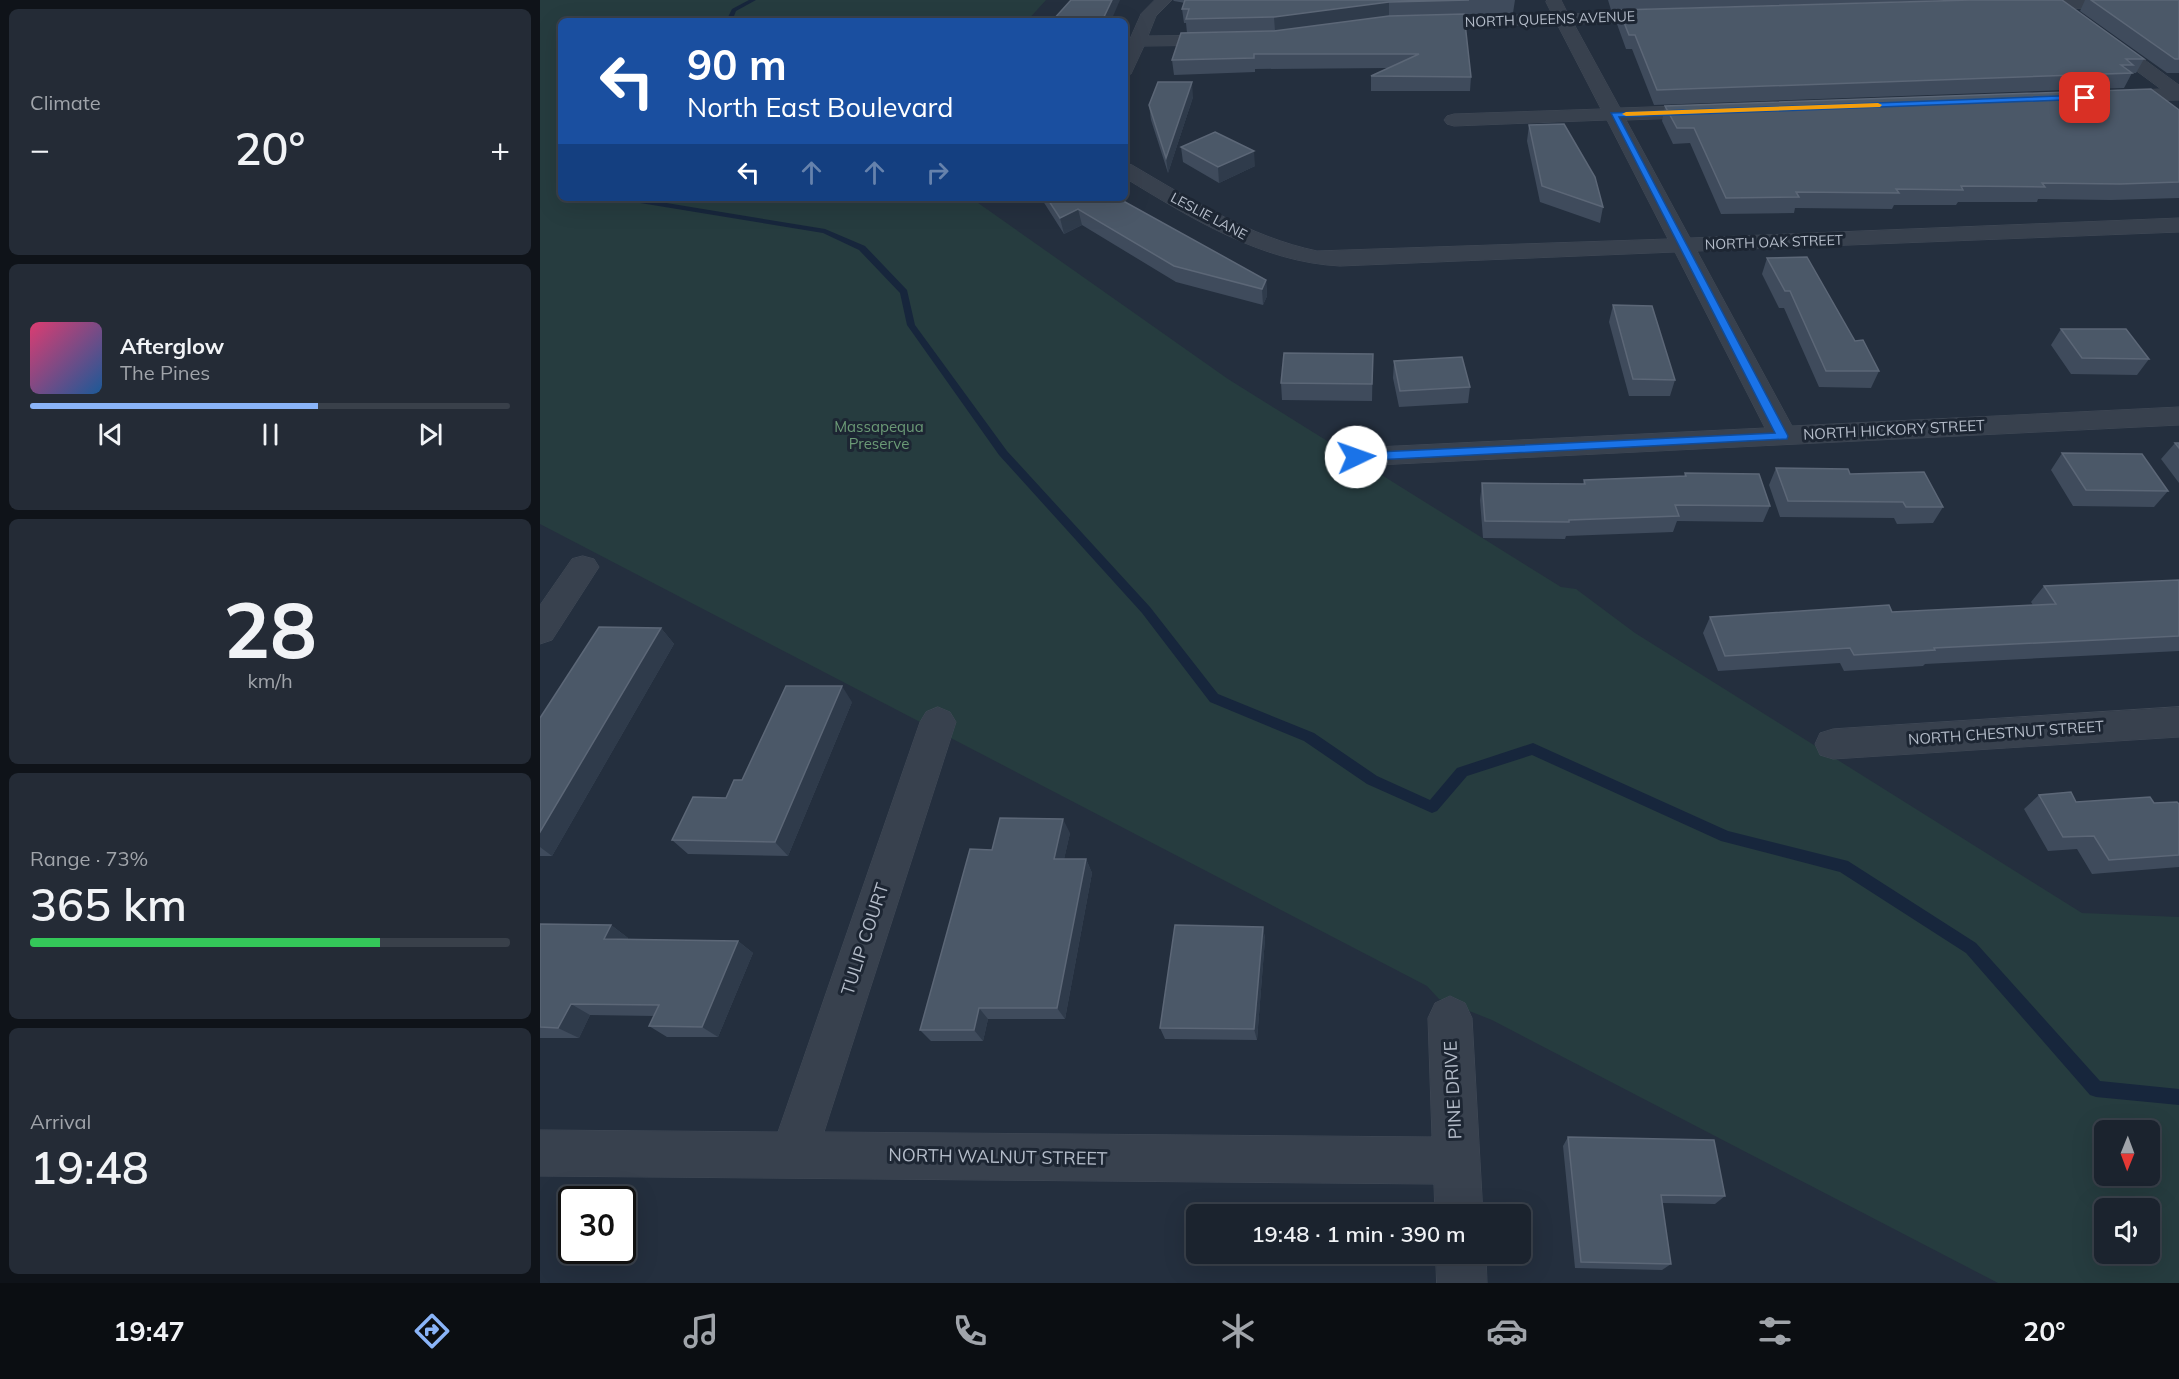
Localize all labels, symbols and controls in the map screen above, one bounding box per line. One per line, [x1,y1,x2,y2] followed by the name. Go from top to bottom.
[1465,7,1635,31] street label: NORTH QUEENS AVENUE
[687,38,787,91] text: 90 m
[588,42,666,120] icon: left
[2059,72,2110,123] pin
[2068,81,2101,114] icon: arrive
[30,90,101,115] text: Climate
[687,90,953,124] text: North East Boulevard
[235,120,305,176] text: 20°
[30,128,50,169] text: −
[490,128,510,169] text: +
[732,156,765,189] icon: left
[795,156,828,189] icon: ahead
[858,156,891,189] icon: ahead
[921,156,954,189] icon: right
[1168,188,1250,244] street label: LESLIE LANE
[1705,231,1844,253] street label: NORTH OAK STREET
[120,332,224,360] text: Afterglow
[120,360,210,385] text: The Pines
[1803,415,1985,444] street label: NORTH HICKORY STREET
[834,417,924,453] park label: Massapequa Preserve
[94,418,127,451] icon: previous
[254,418,287,451] icon: pause
[414,418,447,451] icon: next
[1324,425,1388,489] position arrow
[223,580,317,678] text: 28
[247,668,293,693] text: km/h
[1907,716,2104,749] street label: NORTH CHESTNUT STREET
[30,846,148,871] text: Range · 73%
[30,876,187,932] text: 365 km
[836,880,894,998] street label: TULIP COURT
[1438,1040,1467,1140] street label: PINE DRIVE
[30,1109,91,1134] text: Arrival
[2094,1120,2160,1186] north arrow
[2094,1120,2160,1264] map controls
[30,1139,149,1195] text: 19:48
[888,1143,1108,1170] street label: NORTH WALNUT STREET
[558,1186,636,1264] speed limit sign: 30
[2094,1198,2160,1264] button: sound
[1251,1220,1466,1248] text: 19:48 · 1 min · 390 m
[411,1310,453,1352] icon: directions
[680,1310,722,1352] icon: music
[949,1310,991,1352] icon: phone
[1217,1310,1259,1352] icon: climate
[1486,1310,1528,1352] icon: car
[1754,1310,1796,1352] icon: filters
[113,1314,185,1348] text: 19:47
[2023,1314,2066,1348] text: 20°

